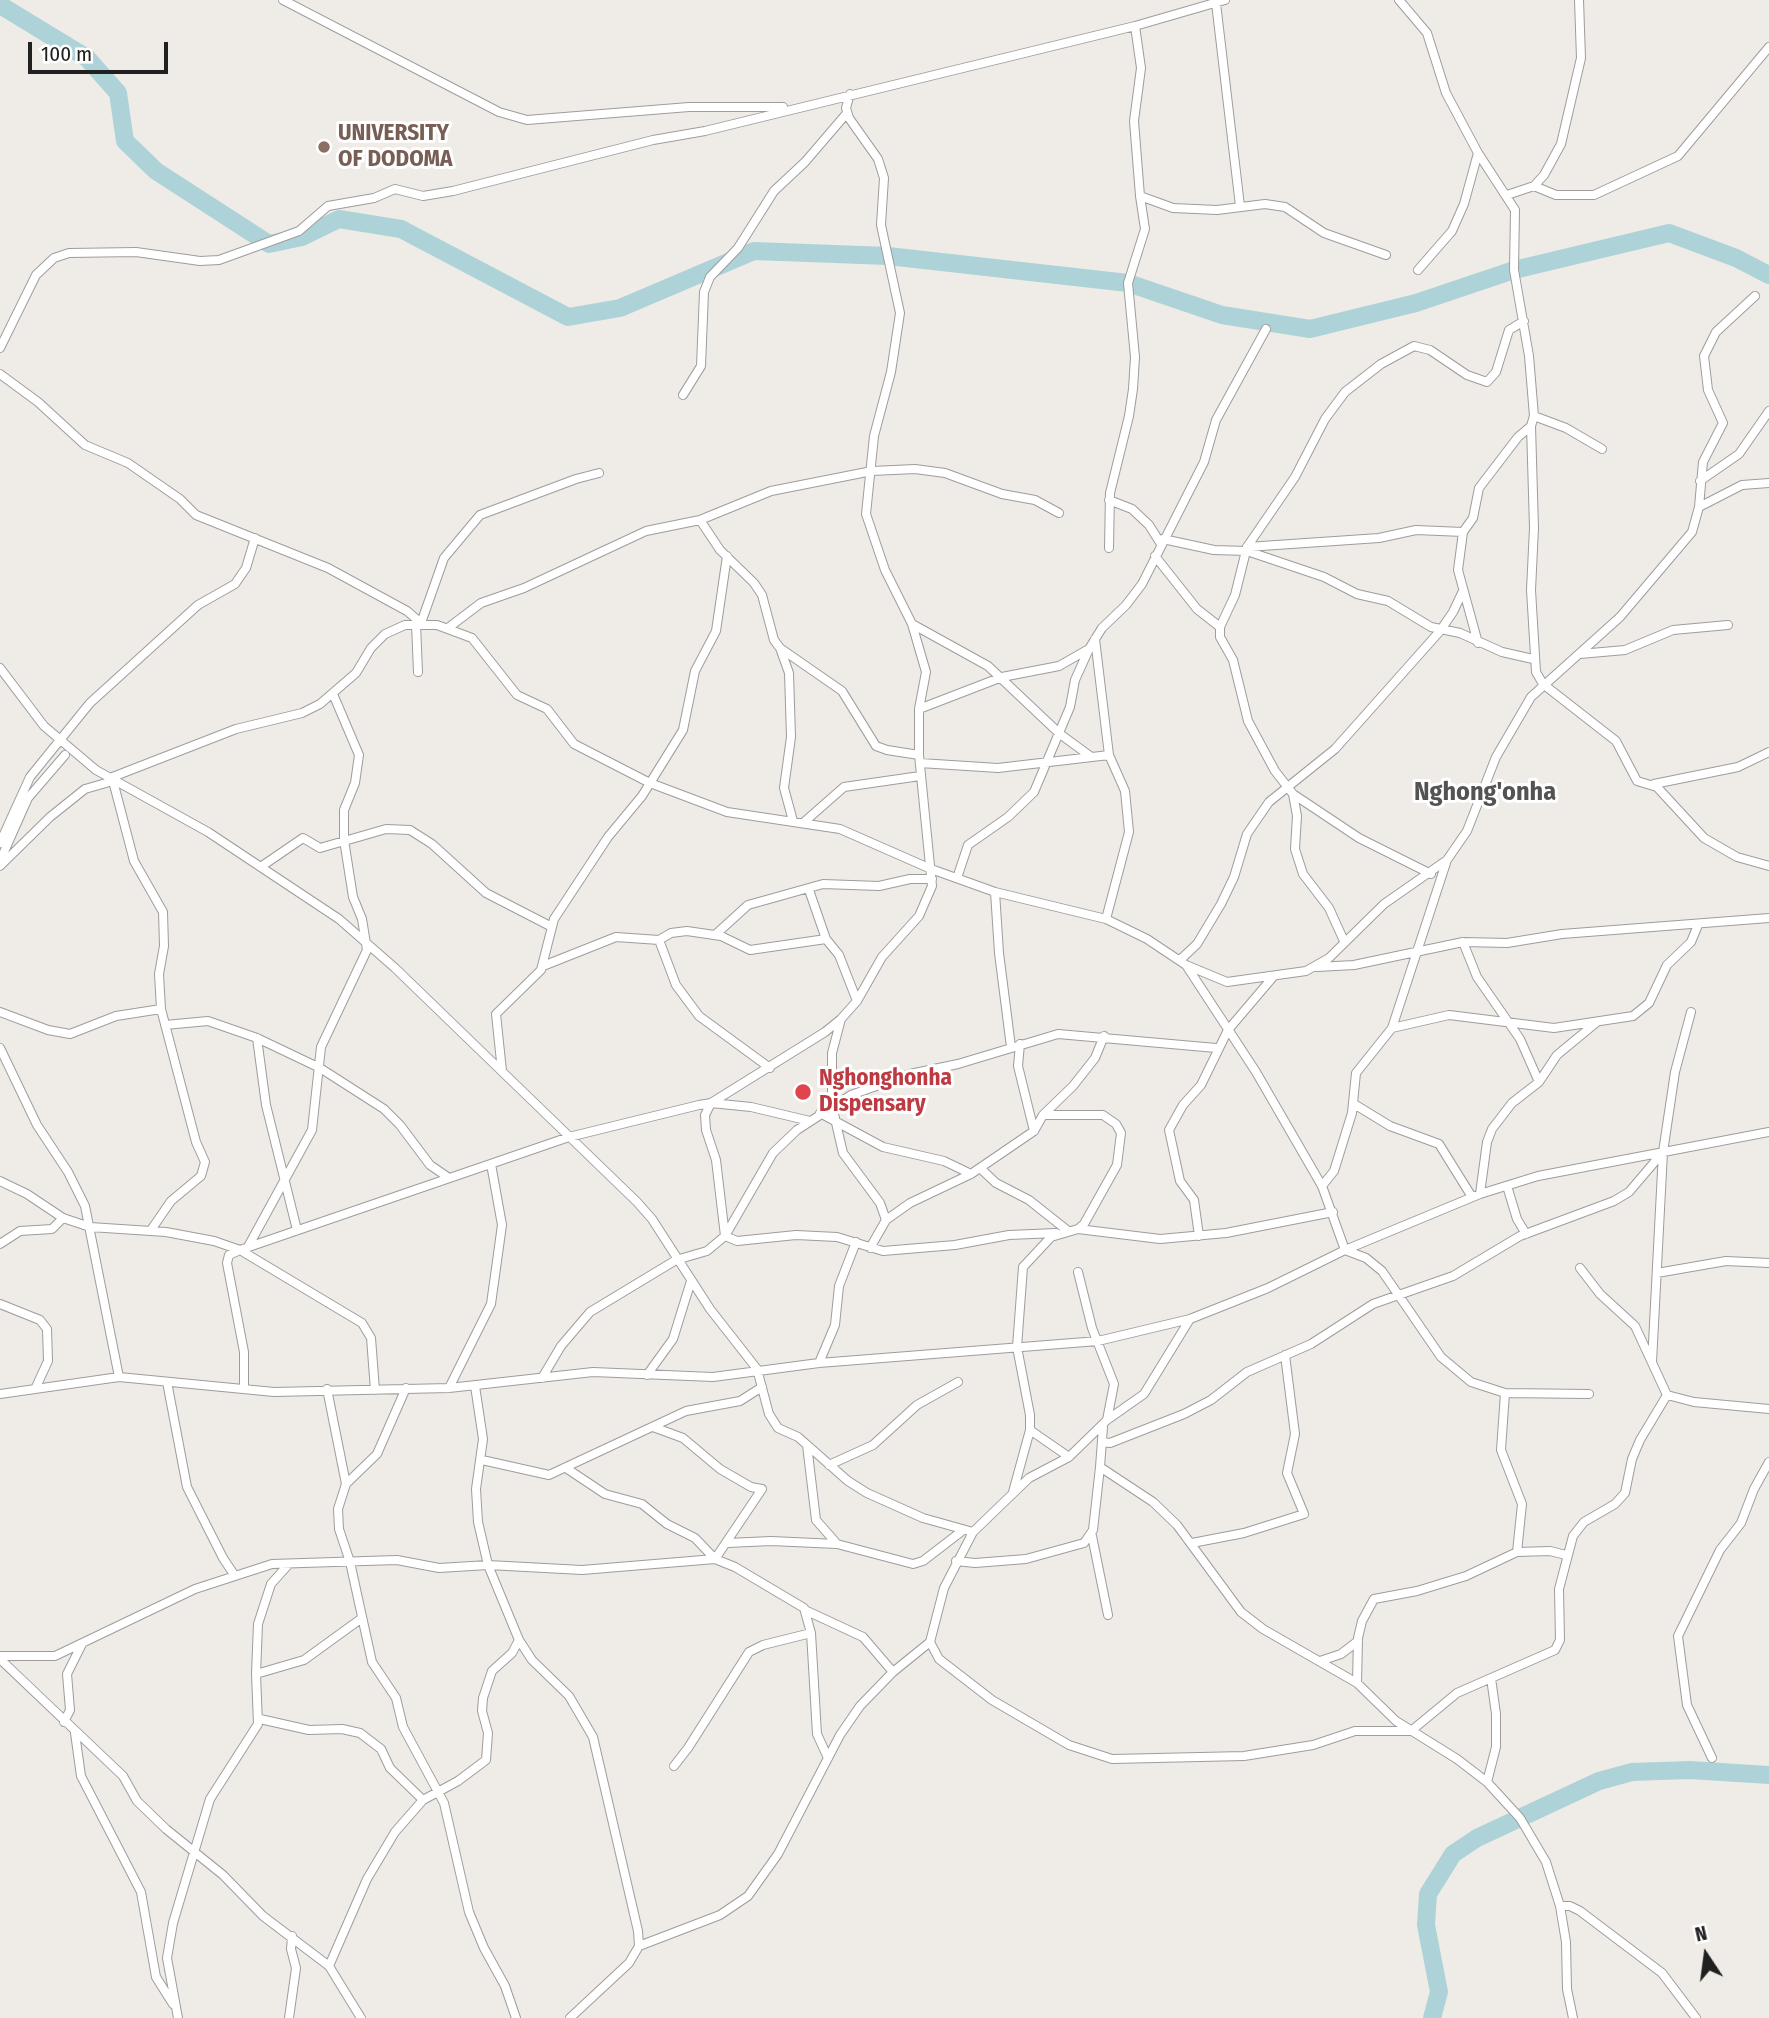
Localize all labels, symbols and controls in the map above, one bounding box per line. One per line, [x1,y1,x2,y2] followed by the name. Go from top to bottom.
[32,28,172,72] scale bar
[41,41,92,67] text: 100 m
[338,120,453,174] place label: UNIVERSITY OF DODOMA
[316,139,332,155] marker: UNIVERSITY OF DODOMA
[1414,777,1556,809] district label: Nghong'onha
[819,1065,952,1119] place label: Nghonghonha Dispensary
[793,1082,813,1102] marker: Nghonghonha Dispensary
[1671,1920,1741,1990] north arrow
[1693,1922,1709,1947] text: N

